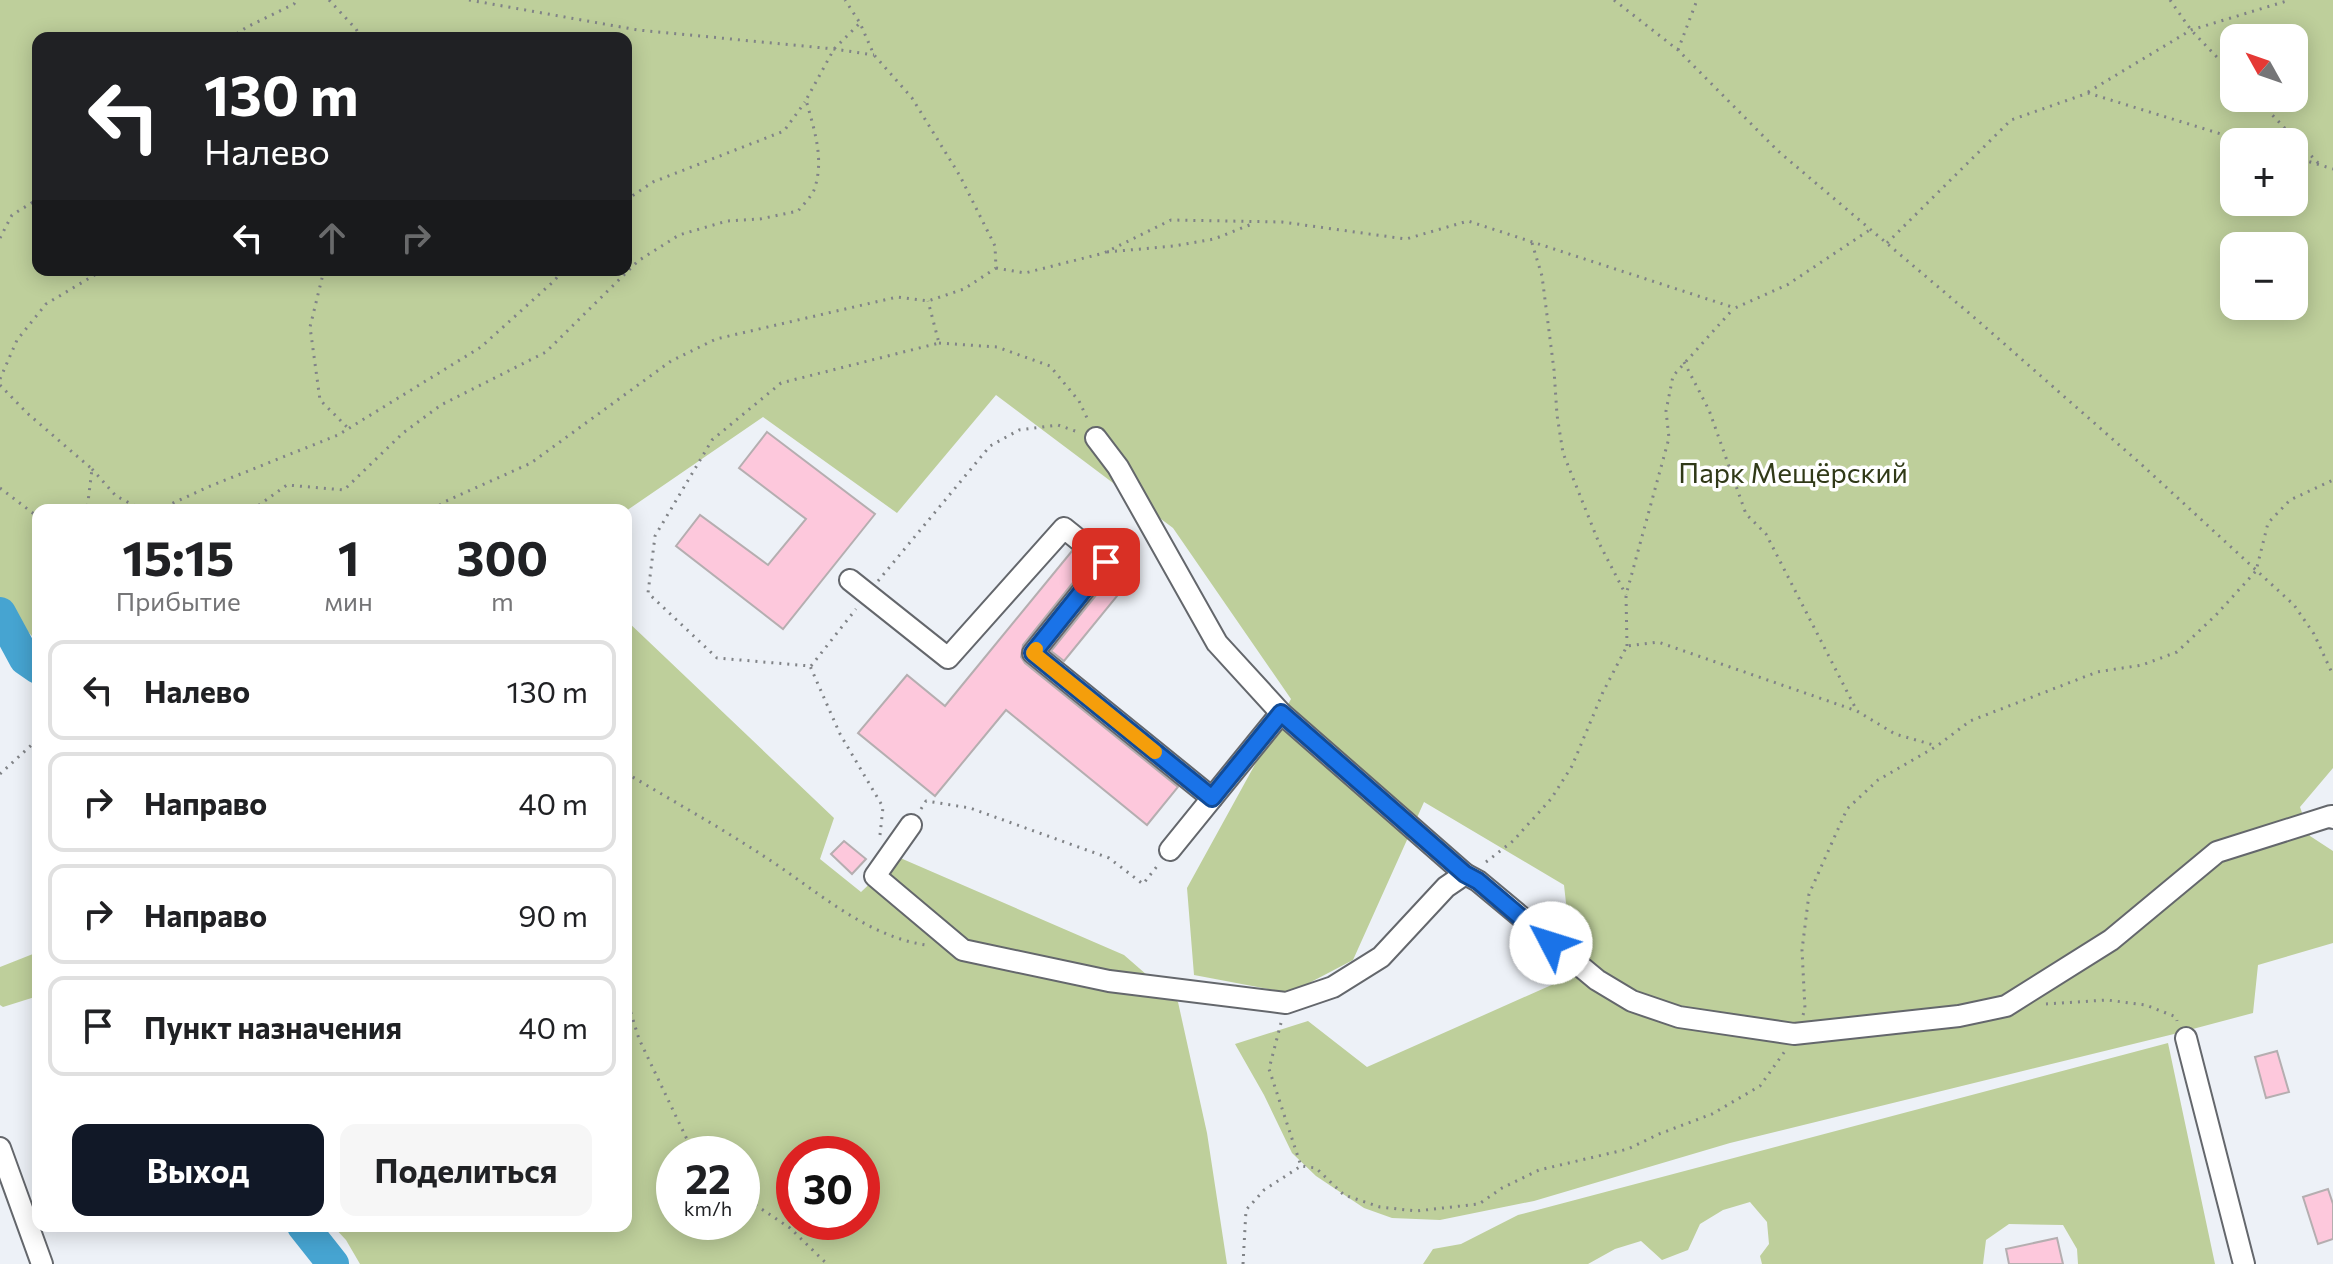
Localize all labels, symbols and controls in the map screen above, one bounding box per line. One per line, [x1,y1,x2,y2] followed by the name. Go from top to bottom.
[2220,24,2308,112] north arrow
[2220,24,2308,320] map controls
[204,59,359,128] text: 130 m
[72,64,176,168] icon: left
[204,128,330,172] text: Налево
[2220,128,2308,216] button: +
[226,216,270,260] icon: left
[310,216,354,260] icon: ahead
[394,216,438,260] icon: right
[2220,232,2308,320] button: −
[1678,455,1908,489] park label: Парк Мещёрский
[122,527,234,586] text: 15:15
[338,527,359,586] text: 1
[456,527,548,586] text: 300
[1072,528,1140,596] pin
[1084,540,1128,584] icon: arrive
[116,585,241,616] text: Прибытие
[324,585,373,616] text: мин
[491,585,514,616] text: m
[76,668,120,712] icon: left
[144,672,250,709] text: Налево
[507,672,588,709] text: 130 m
[76,780,120,824] icon: right
[144,784,267,821] text: Направо
[519,784,588,821] text: 40 m
[76,892,120,936] icon: right
[144,896,267,933] text: Направо
[518,896,588,933] text: 90 m
[1509,901,1593,985] position arrow
[76,1004,120,1048] icon: arrive
[144,1008,402,1045] text: Пункт назначения
[519,1008,588,1045] text: 40 m
[72,1124,324,1216] button: Выход
[340,1124,592,1216] button: Поделиться
[776,1136,880,1240] speed limit sign: 30
[685,1153,731,1202] text: 22
[684,1196,732,1220] text: km/h

